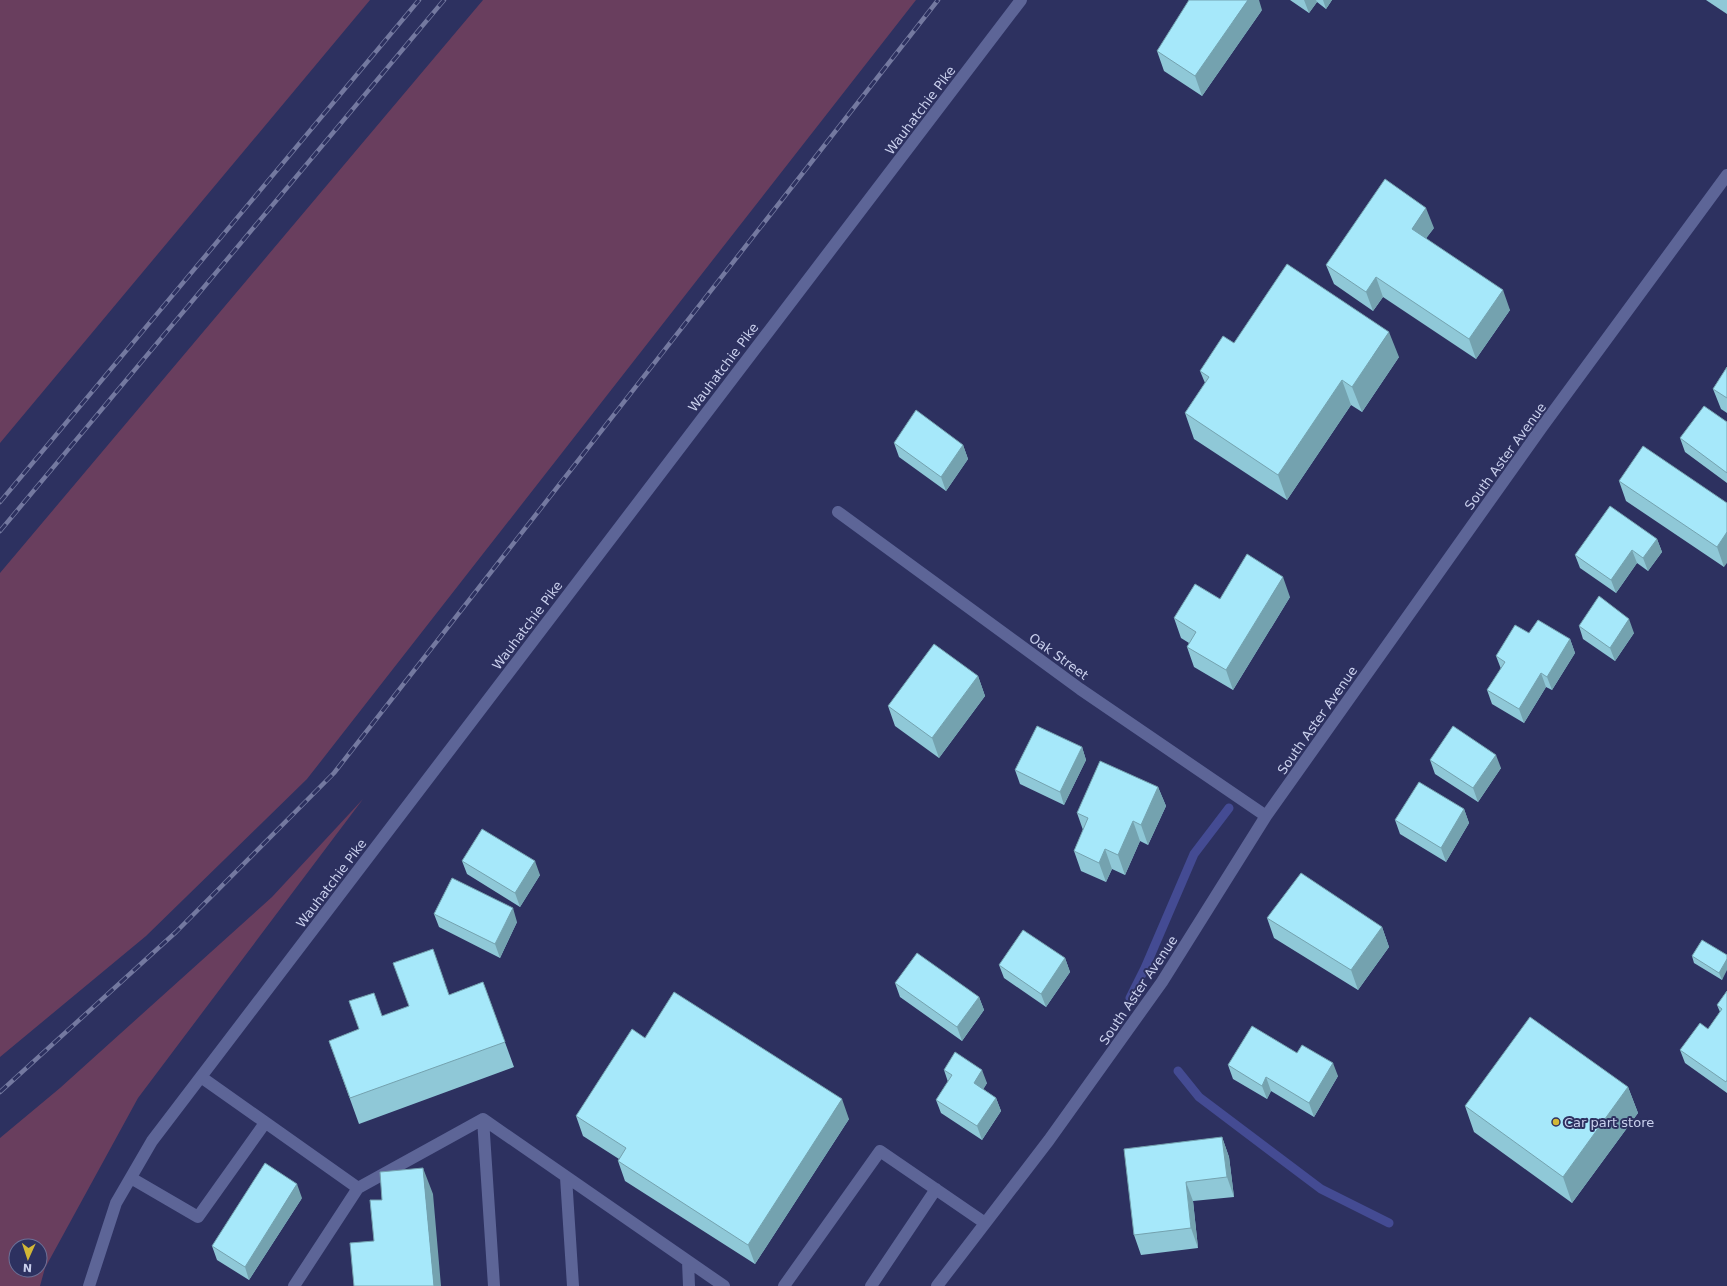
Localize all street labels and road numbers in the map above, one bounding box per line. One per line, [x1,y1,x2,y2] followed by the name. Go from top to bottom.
[882,63,959,157] street label: Wauhatchie Pike
[685,320,762,414] street label: Wauhatchie Pike
[1462,400,1549,513] street label: South Aster Avenue
[489,578,566,672] street label: Wauhatchie Pike
[1026,630,1091,683] street label: Oak Street
[1274,663,1360,777] street label: South Aster Avenue
[293,836,370,930] street label: Wauhatchie Pike
[1096,933,1181,1048] street label: South Aster Avenue

